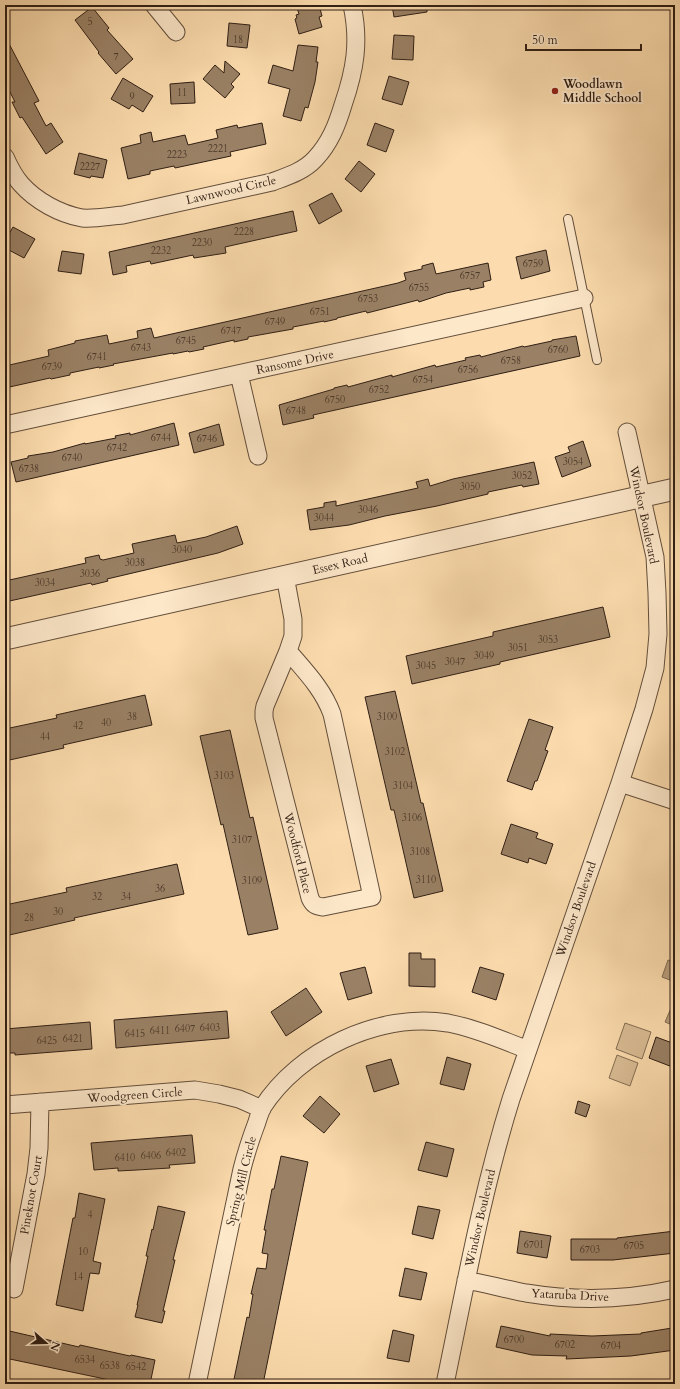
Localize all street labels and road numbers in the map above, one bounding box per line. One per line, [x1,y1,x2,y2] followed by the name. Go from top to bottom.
[184,172,278,208] street label: Lawnwood Circle
[255,346,335,378] street label: Ransome Drive
[626,464,662,566] street label: Windsor Boulevard
[311,550,370,578] street label: Essex Road
[280,810,316,895] street label: Woodford Place
[552,859,600,960] street label: Windsor Boulevard
[86,1084,183,1106] street label: Woodgreen Circle
[222,1135,260,1227] street label: Spring Mill Circle
[16,1154,46,1236] street label: Pineknot Court
[461,1167,499,1269] street label: Windsor Boulevard
[531,1285,609,1305] street label: Yataruba Drive

